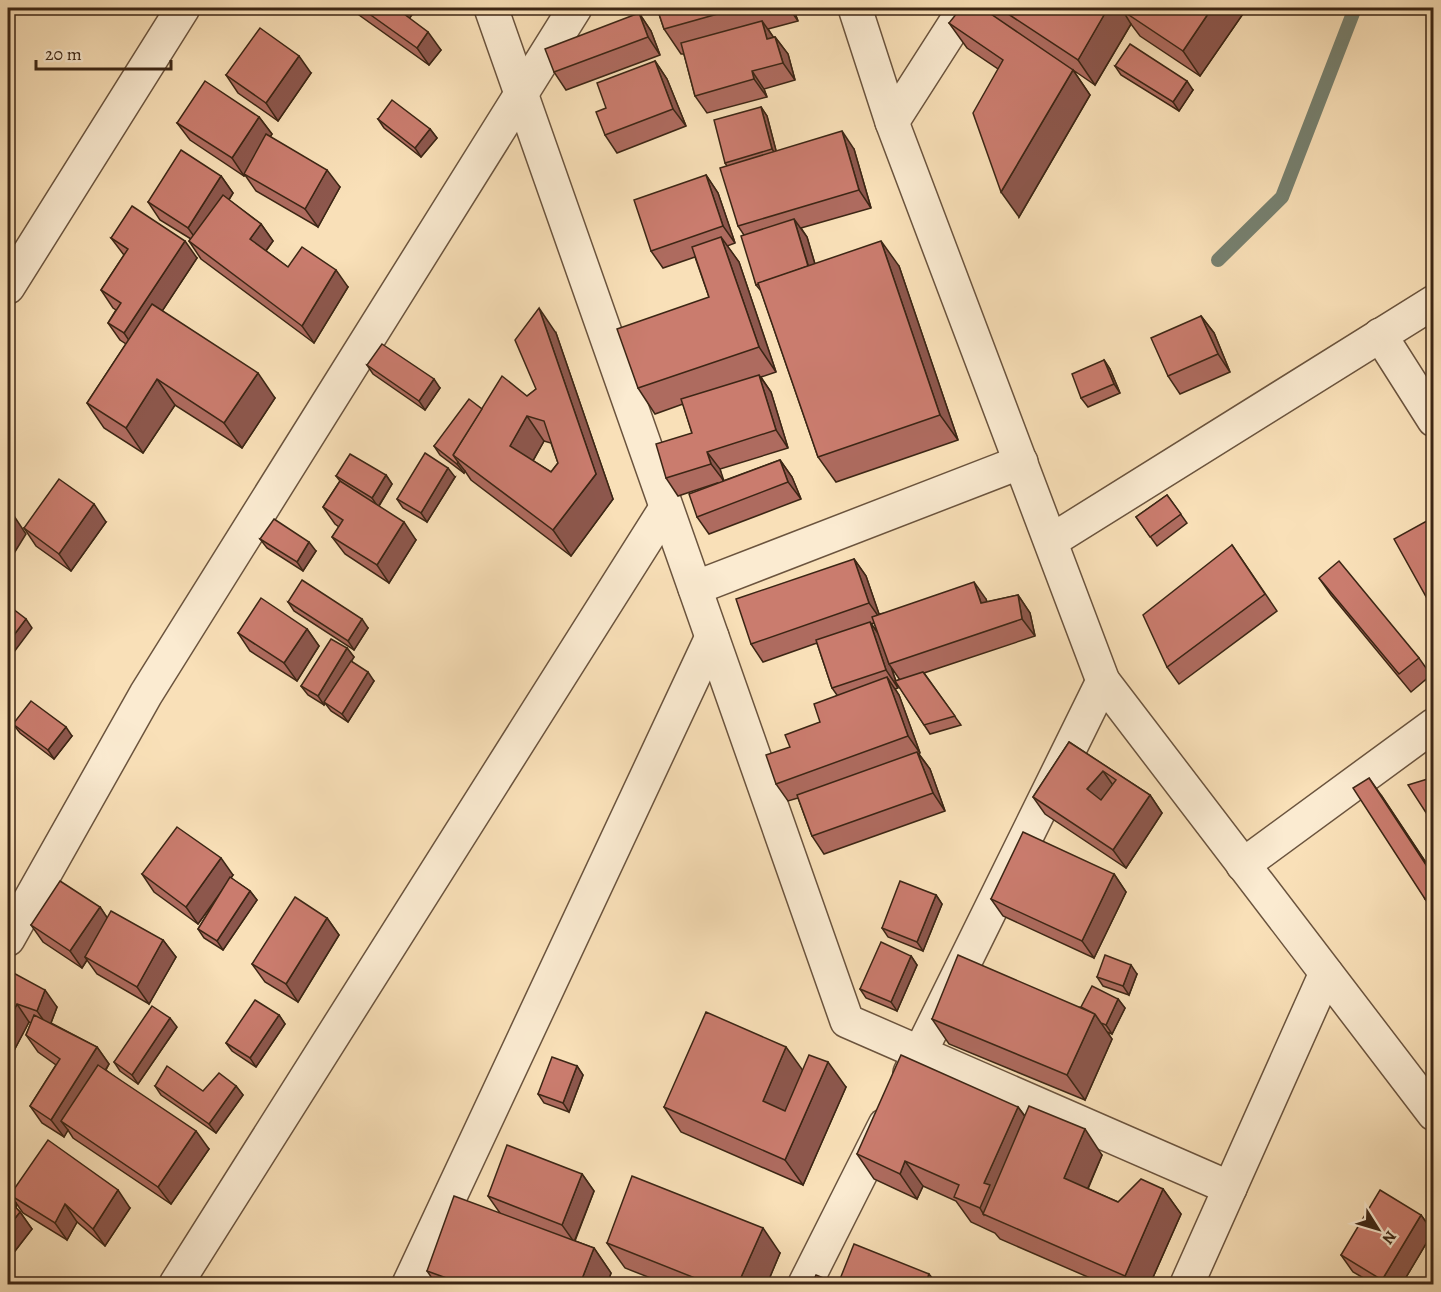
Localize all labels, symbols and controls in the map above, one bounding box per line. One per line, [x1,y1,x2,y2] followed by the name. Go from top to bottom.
[36,33,171,71] scale bar
[45,42,82,66] text: 20 m
[1348,1199,1408,1259] north arrow
[1377,1226,1401,1249] text: N

